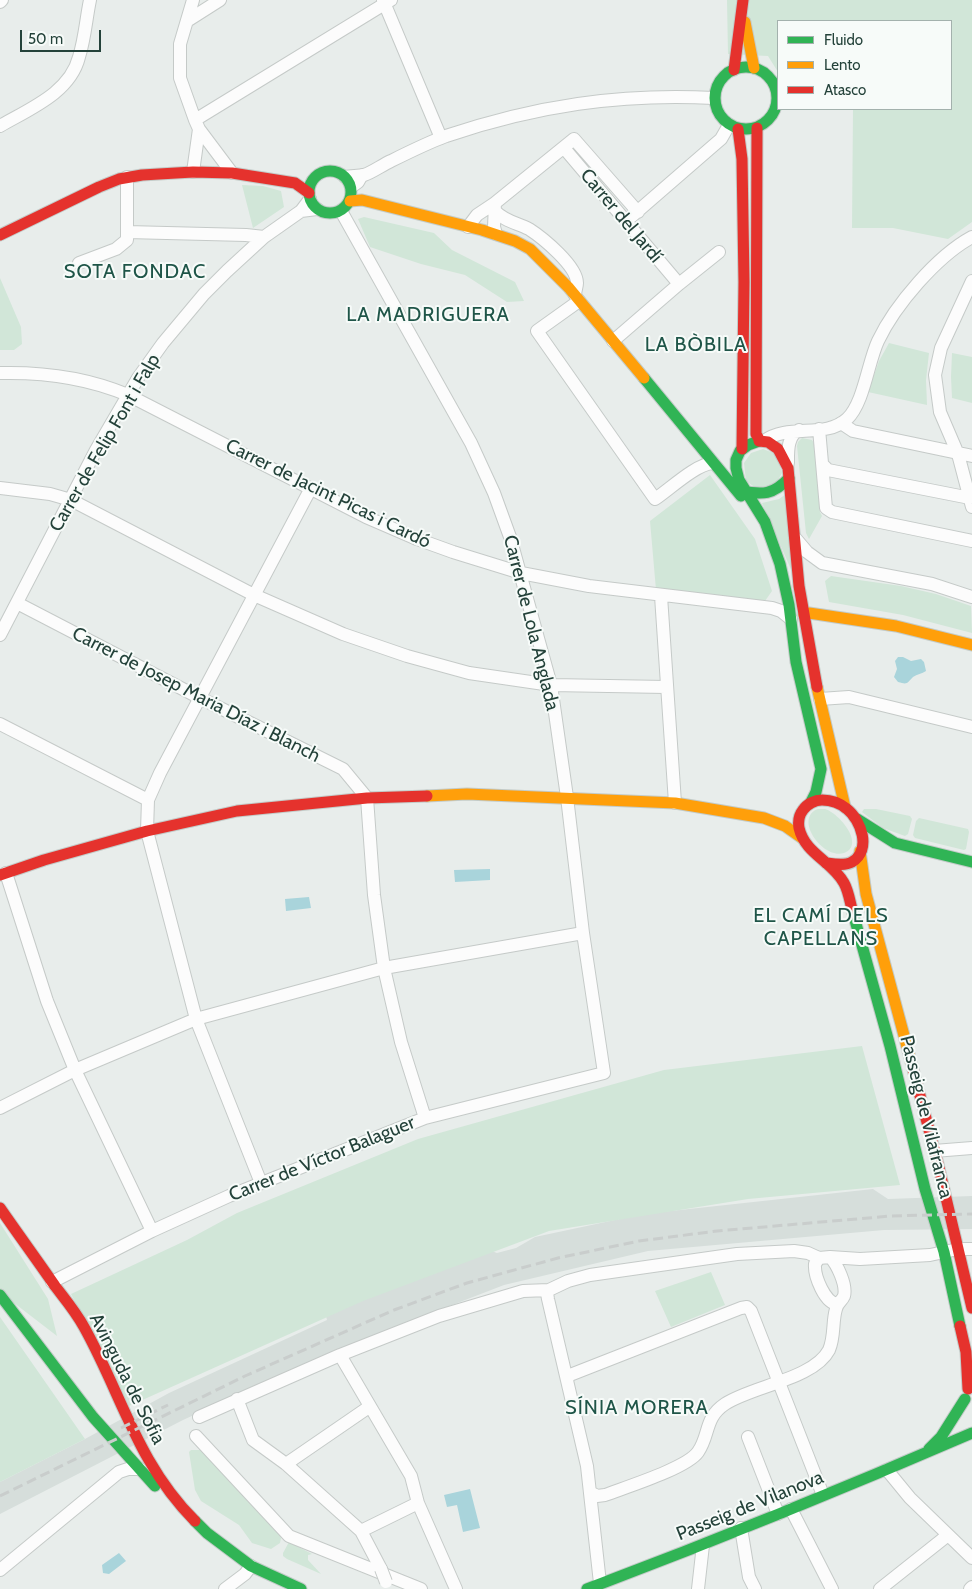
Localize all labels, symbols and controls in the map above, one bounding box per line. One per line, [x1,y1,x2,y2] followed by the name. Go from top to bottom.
[22,20,104,52] scale bar
[777,20,952,110] legend
[28,30,63,48] text: 50 m
[824,31,863,49] text: Fluido
[824,56,861,74] text: Lento
[824,81,866,99] text: Atasco
[575,164,667,268] street label: Carrer del Jardí
[62,260,208,284] district label: SOTA FONDAC
[345,303,511,327] district label: LA MADRIGUERA
[644,333,748,357] district label: LA BÒBILA
[45,350,165,536] street label: Carrer de Felip Font i Falp
[222,434,434,554] street label: Carrer de Jacint Picas i Cardó
[498,533,564,713] street label: Carrer de Lola Anglada
[68,622,324,768] street label: Carrer de Josep Maria Díaz i Blanch
[752,904,890,951] district label: EL CAMÍ DELS CAPELLANS
[895,1033,957,1201] street label: Passeig de Vilafranca
[226,1111,418,1207] street label: Carrer de Víctor Balaguer
[84,1310,170,1448] street label: Avinguda de Sofia
[564,1396,710,1420] district label: SÍNIA MORERA
[673,1466,827,1546] street label: Passeig de Vilanova

